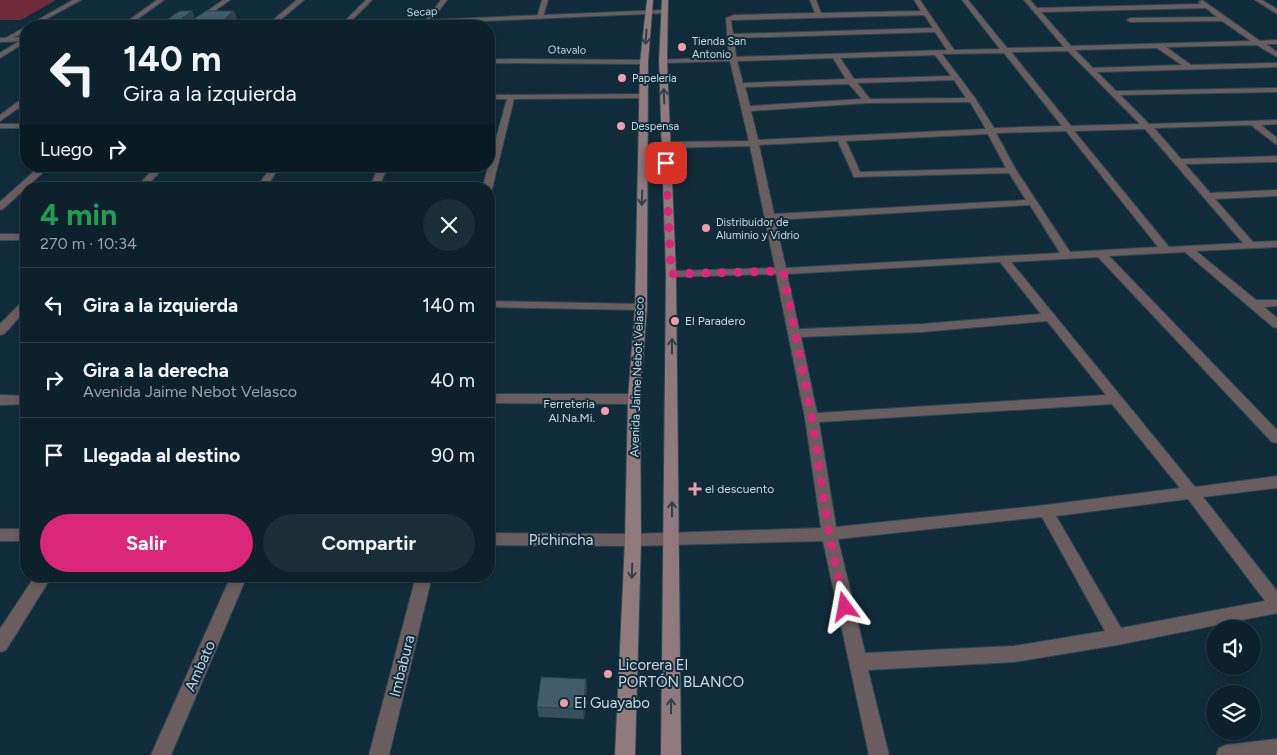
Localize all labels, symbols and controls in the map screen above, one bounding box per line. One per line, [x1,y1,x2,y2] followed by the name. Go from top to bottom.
[406,5,438,19] street label: Secap
[641,29,651,45] one-way arrow
[692,35,746,61] place label: Tienda San Antonio
[123,38,221,80] text: 140 m
[40,40,105,105] icon: left
[676,41,688,53] marker: Tienda San Antonio
[548,43,586,57] street label: Otavalo
[616,72,628,84] marker: Papeleria
[632,72,677,85] place label: Papeleria
[123,80,297,107] text: Gira a la izquierda
[659,89,669,105] one-way arrow
[615,120,627,132] marker: Despensa
[631,120,679,133] place label: Despensa
[103,135,131,163] icon: right
[40,138,93,161] text: Luego
[645,142,687,184] pin
[652,149,680,177] icon: arrive
[637,190,647,206] one-way arrow
[40,196,117,233] text: 4 min
[423,199,475,251] button: close
[716,216,799,242] place label: Distribuidor de Aluminio y Vidrio
[700,222,712,234] marker: Distribuidor de Aluminio y Vidrio
[40,234,137,253] text: 270 m · 10:34
[40,291,68,319] icon: left
[83,294,238,317] text: Gira a la izquierda
[422,294,475,317] text: 140 m
[627,296,647,457] street label: Avenida Jaime Nebot Velasco
[685,314,745,328] place label: El Paradero
[669,315,681,327] marker: El Paradero
[667,339,677,355] one-way arrow
[83,359,229,382] text: Gira a la derecha
[40,366,68,394] icon: right
[430,369,475,392] text: 40 m
[83,382,297,401] text: Avenida Jaime Nebot Velasco
[543,397,595,425] place label: Ferreteria Al.Na.Mi.
[599,405,611,417] marker: Ferreteria Al.Na.Mi.
[40,441,68,469] icon: arrive
[83,444,240,467] text: Llegada al destino
[431,444,475,467] text: 90 m
[705,482,774,496] place label: el descuento
[689,483,701,495] marker: el descuento
[667,501,677,518] one-way arrow
[40,514,253,572] button: Salir
[263,514,475,572] button: Compartir
[529,531,593,549] street label: Pichincha
[627,562,636,578] one-way arrow
[818,580,870,632] position arrow
[1206,620,1261,740] map controls
[1206,620,1261,675] button: sound
[386,633,418,699] street label: Imbabura
[181,638,219,694] street label: Ambato
[618,656,744,691] place label: Licorera El PORTÓN BLANCO
[602,668,614,680] marker: Licorera El PORTÓN BLANCO
[1206,685,1261,740] button: layers
[574,694,650,712] place label: El Guayabo
[558,697,570,709] marker: El Guayabo
[666,699,676,715] one-way arrow

